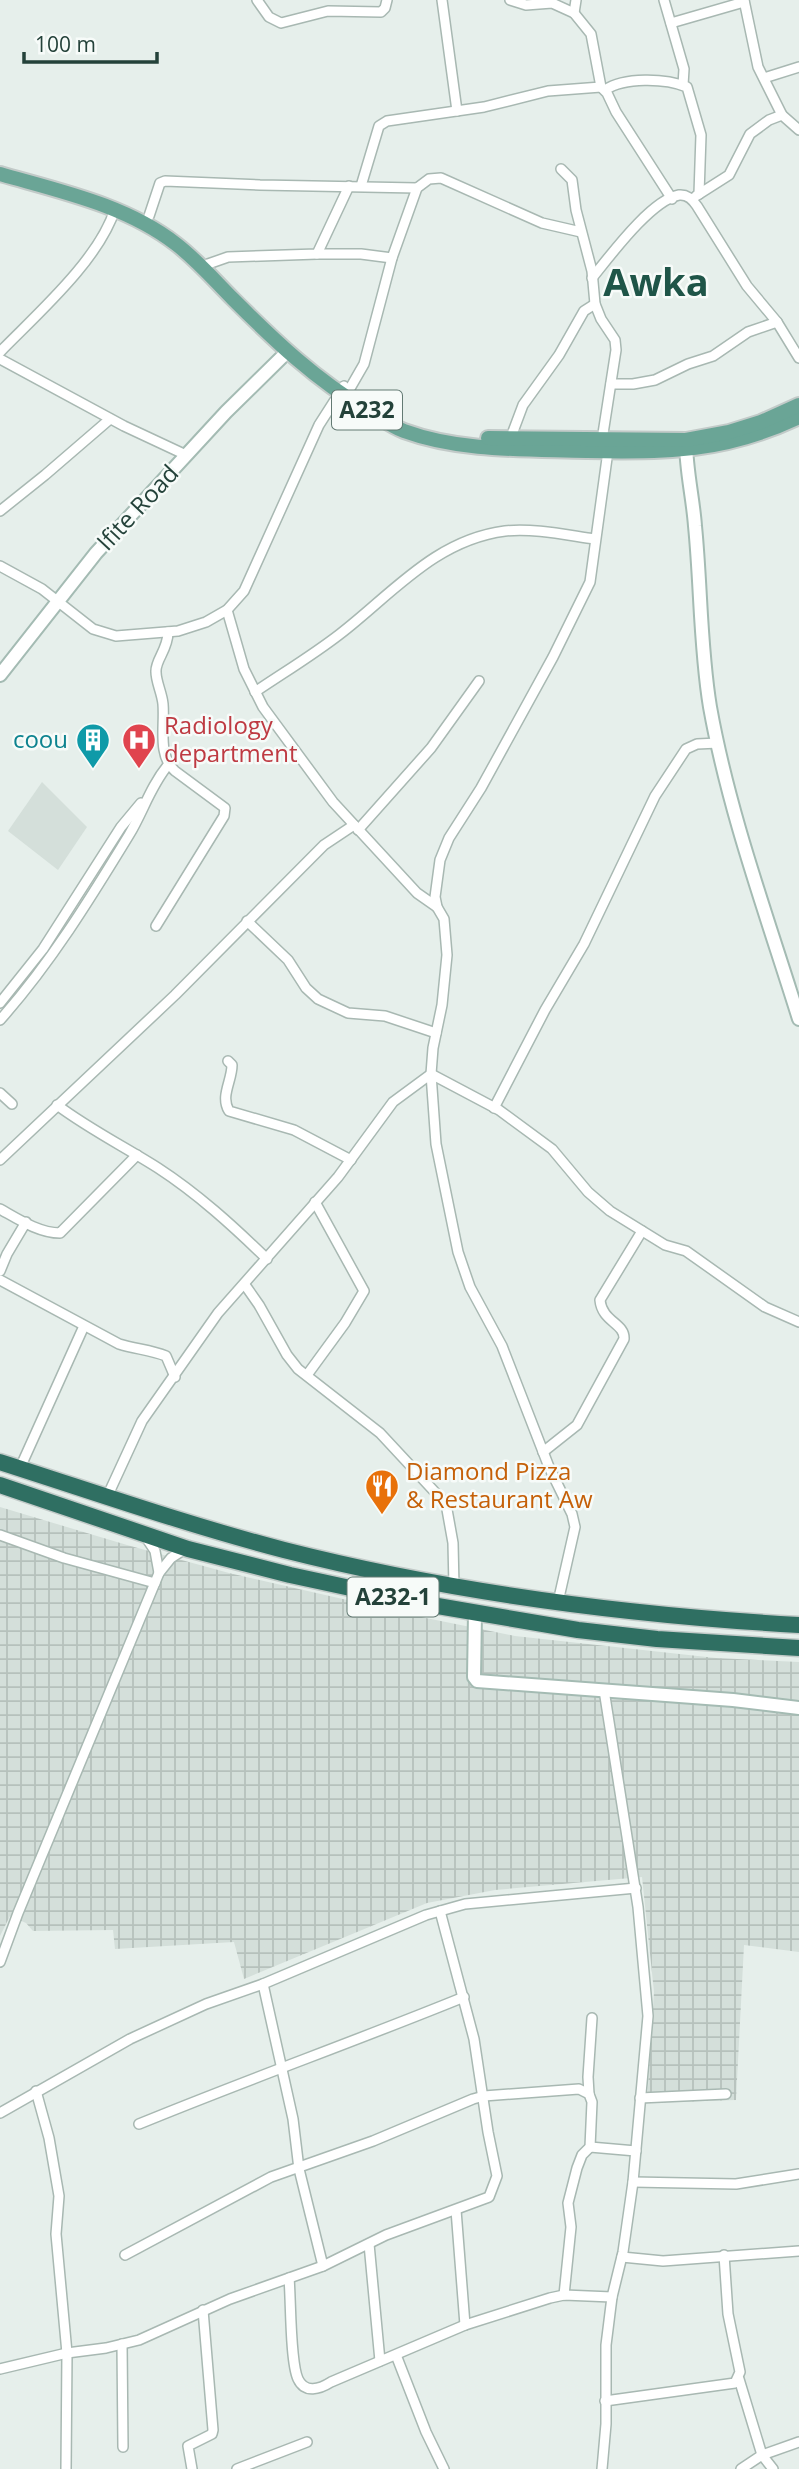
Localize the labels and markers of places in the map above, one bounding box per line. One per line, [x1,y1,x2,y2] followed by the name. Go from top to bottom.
[164,708,298,769] place label: Radiology department
[74,721,112,770] building icon: coou
[120,721,158,770] hospital icon: Radiology department
[13,722,68,755] place label: coou
[406,1454,593,1515] place label: Diamond Pizza & Restaurant Aw
[363,1467,401,1516] restaurant icon: Diamond Pizza & Restaurant Aw

